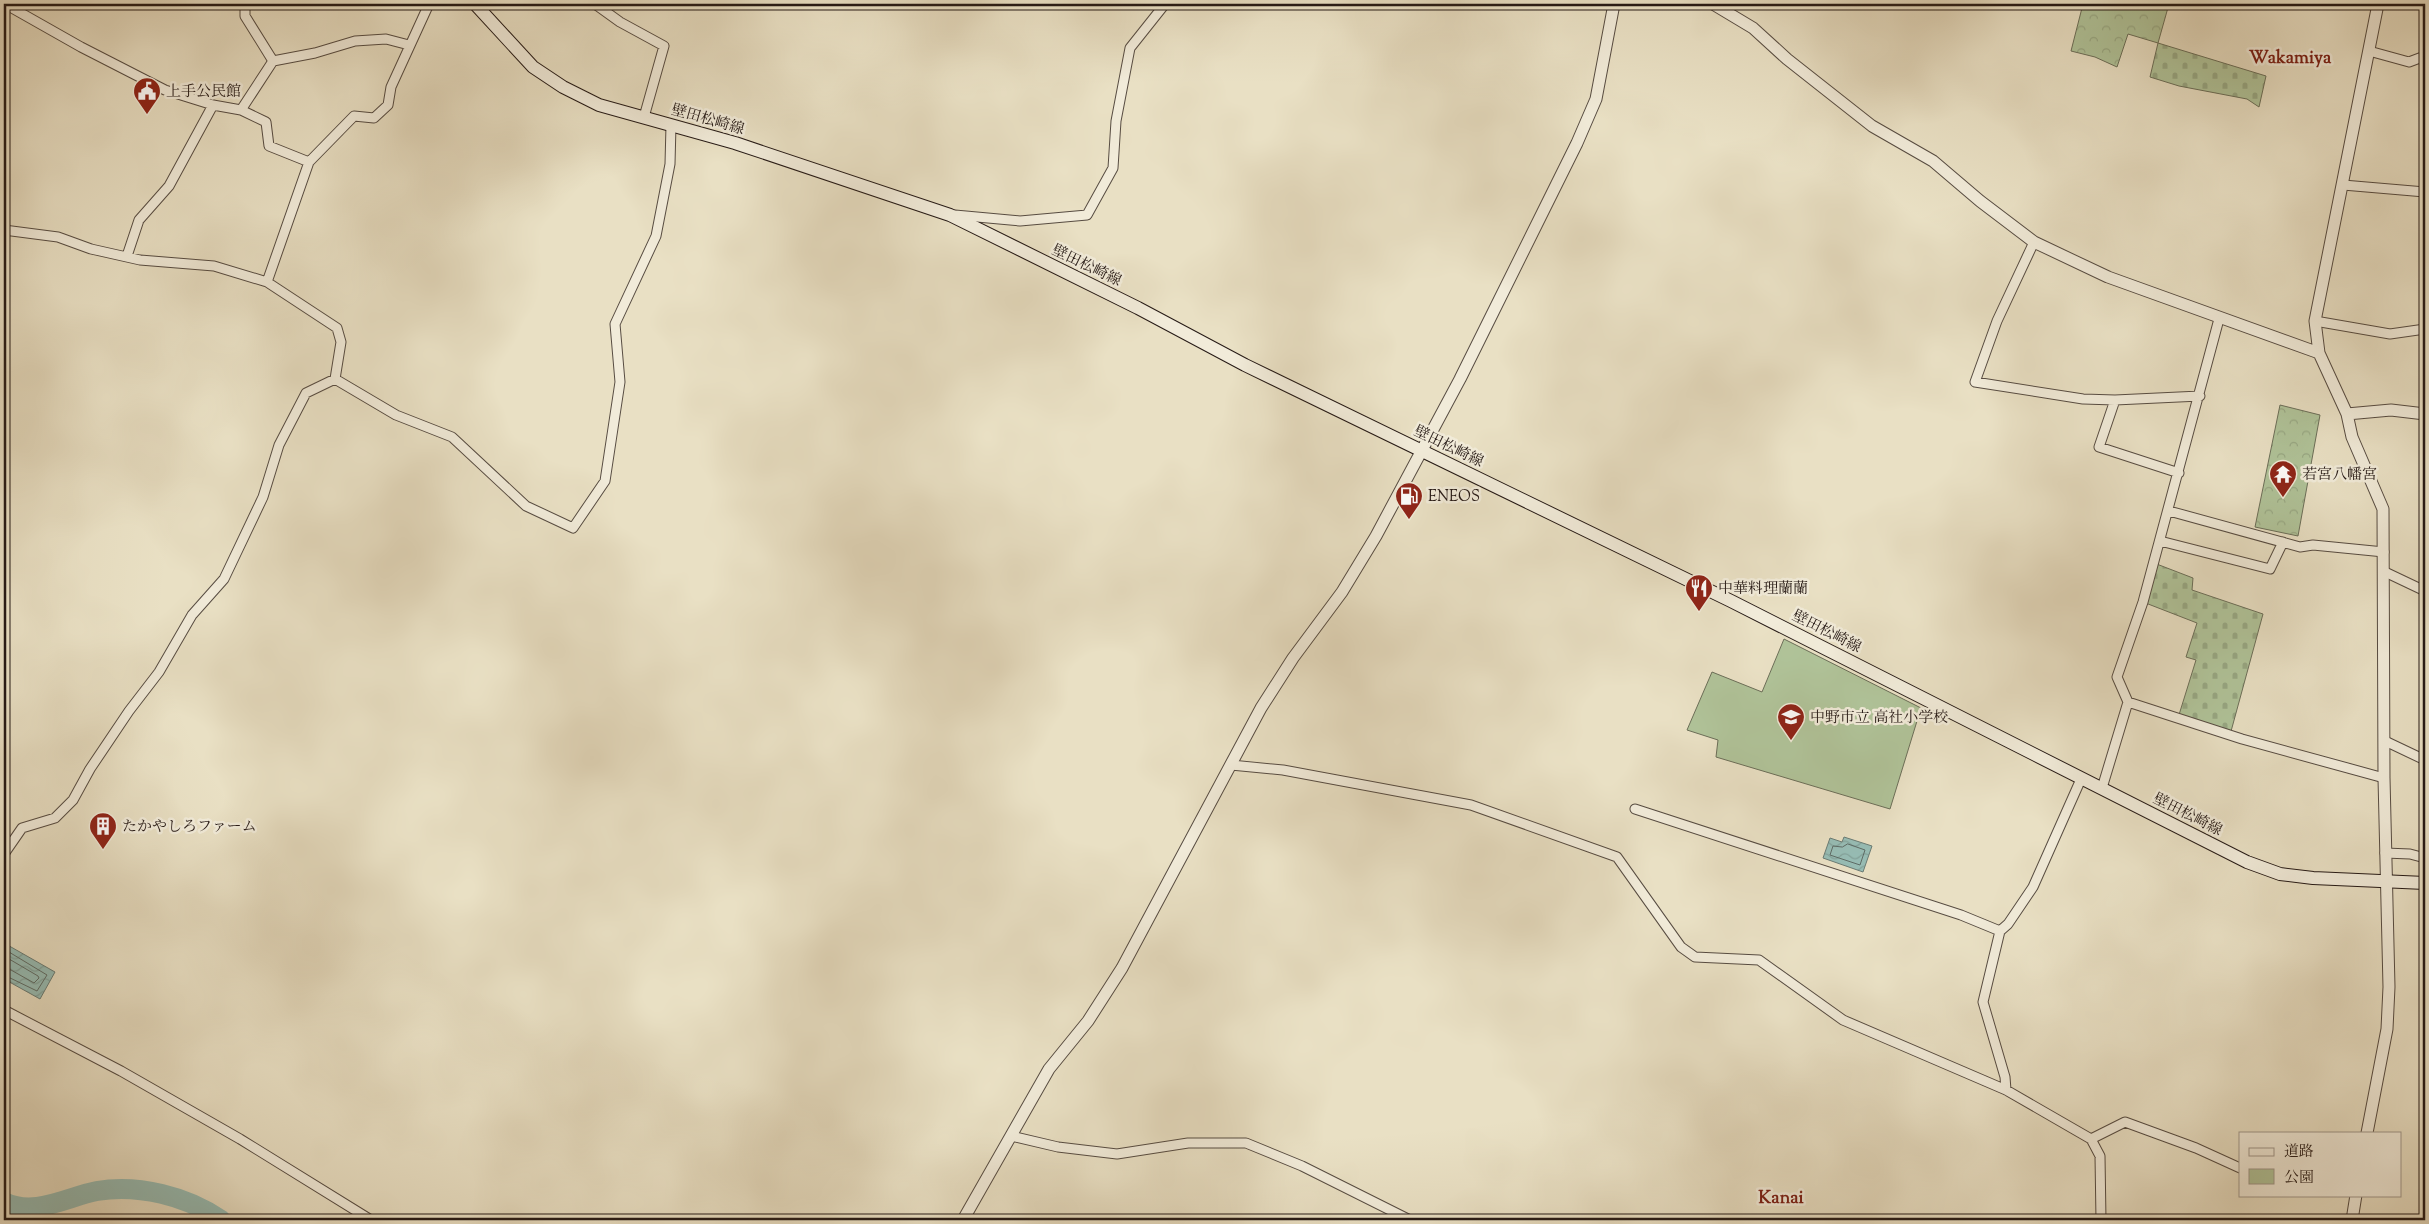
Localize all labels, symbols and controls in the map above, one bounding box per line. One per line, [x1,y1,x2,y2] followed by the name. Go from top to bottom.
[2249,46,2332,72] district label: Wakamiya
[132,76,162,115] public building icon: 上手公民館
[166,82,241,103] place label: 上手公民館
[669,100,747,141] street label: 壁田松崎線
[1048,240,1125,292] street label: 壁田松崎線
[1410,421,1487,473] street label: 壁田松崎線
[2268,459,2298,498] temple icon: 若宮八幡宮
[2302,465,2377,486] place label: 若宮八幡宮
[1394,481,1424,520] fuel station icon: ENEOS
[1428,487,1480,508] place label: ENEOS
[1684,573,1714,612] restaurant icon: 中華料理蘭蘭
[1718,579,1808,600] place label: 中華料理蘭蘭
[1788,606,1865,659] street label: 壁田松崎線
[1776,702,1806,741] school or university icon: 中野市立 高社小学校
[1810,708,1948,729] place label: 中野市立 高社小学校
[2149,789,2226,842] street label: 壁田松崎線
[88,811,118,850] building icon: たかやしろファーム
[122,817,257,838] place label: たかやしろファーム
[2239,1132,2402,1196] legend
[2284,1142,2314,1163] text: 道路
[2284,1168,2314,1189] text: 公園
[1758,1186,1805,1212] district label: Kanai

